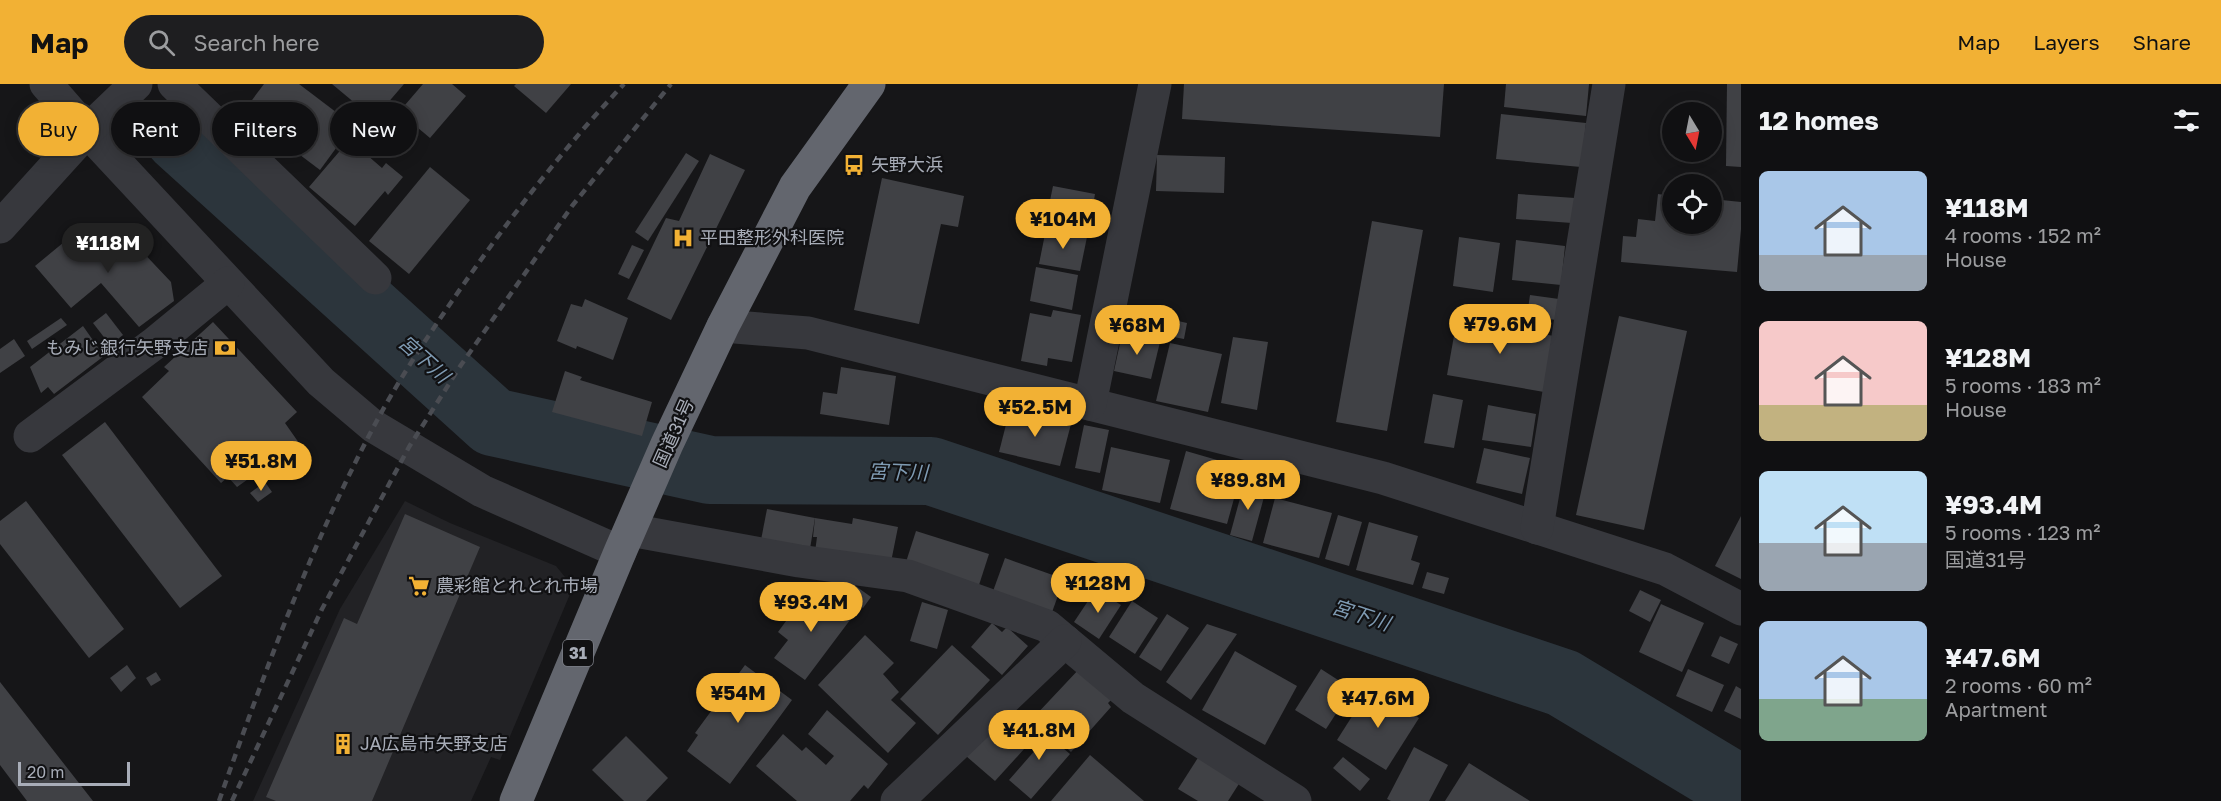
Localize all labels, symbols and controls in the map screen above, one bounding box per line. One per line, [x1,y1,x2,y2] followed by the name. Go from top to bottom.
[124,15,544,69] search box
[30,26,88,59] text: Map
[145,26,178,59] icon: search
[193,29,319,56] text: Search here
[1957,29,2000,55] text: Map
[2033,29,2100,55] text: Layers
[2133,29,2191,55] text: Share
[18,102,99,156] chip: Buy
[111,102,200,156] chip: Rent
[212,102,318,156] chip: Filters
[330,102,417,156] chip: New
[1662,102,1722,162] north arrow
[1662,102,1722,234] map controls
[2170,104,2203,137] icon: filters
[1759,105,1879,136] text: 12 homes
[842,153,866,177] bus stop icon: 矢野大浜
[871,153,943,175] place label: 矢野大浜
[1662,174,1722,234] button: locate
[1945,192,2029,223] text: ¥118M
[1807,195,1879,267] icon: home
[1021,199,1105,250] pin: ¥104M
[1030,206,1096,230] text: ¥104M
[66,223,150,274] pin: ¥118M
[1945,223,2101,247] text: 4 rooms · 152 m²
[671,226,695,250] hospital icon: 平田整形外科医院
[700,226,844,248] place label: 平田整形外科医院
[76,230,140,254] text: ¥118M
[1945,247,2007,271] text: House
[1451,304,1549,355] pin: ¥79.6M
[1101,305,1173,356] pin: ¥68M
[1463,311,1537,335] text: ¥79.6M
[1109,312,1165,336] text: ¥68M
[394,329,456,389] water label: 宮下川
[46,336,208,358] place label: もみじ銀行矢野支店
[213,336,237,360] bank icon: もみじ銀行矢野支店
[1945,342,2031,373] text: ¥128M
[1807,345,1879,417] icon: home
[1945,373,2101,397] text: 5 rooms · 183 m²
[986,387,1084,438] pin: ¥52.5M
[998,394,1072,418] text: ¥52.5M
[648,395,698,471] street label: 国道31号
[1945,397,2007,421] text: House
[212,441,310,492] pin: ¥51.8M
[225,448,297,472] text: ¥51.8M
[868,458,930,484] water label: 宮下川
[1199,460,1297,511] pin: ¥89.8M
[1210,467,1286,491] text: ¥89.8M
[1945,489,2042,520] text: ¥93.4M
[1807,495,1879,567] icon: home
[1945,520,2100,544] text: 5 rooms · 123 m²
[1945,547,2026,571] text: 国道31号
[1056,563,1140,614] pin: ¥128M
[1065,570,1131,594] text: ¥128M
[407,574,431,598] supermarket icon: 農彩館とれとれ市場
[436,574,598,596] place label: 農彩館とれとれ市場
[762,582,860,633] pin: ¥93.4M
[774,589,848,613] text: ¥93.4M
[1329,593,1395,635] water label: 宮下川
[563,640,593,666] road number: 31
[1945,642,2041,673] text: ¥47.6M
[1807,645,1879,717] icon: home
[702,673,774,724] pin: ¥54M
[1945,673,2092,697] text: 2 rooms · 60 m²
[1329,678,1427,729] pin: ¥47.6M
[710,680,766,704] text: ¥54M
[1341,685,1415,709] text: ¥47.6M
[1945,697,2048,721] text: Apartment
[990,710,1088,761] pin: ¥41.8M
[1003,717,1076,741] text: ¥41.8M
[331,732,355,756] building icon: JA広島市矢野支店
[360,732,508,754] place label: JA広島市矢野支店
[18,759,130,786] scale bar
[27,762,64,782] text: 20 m

